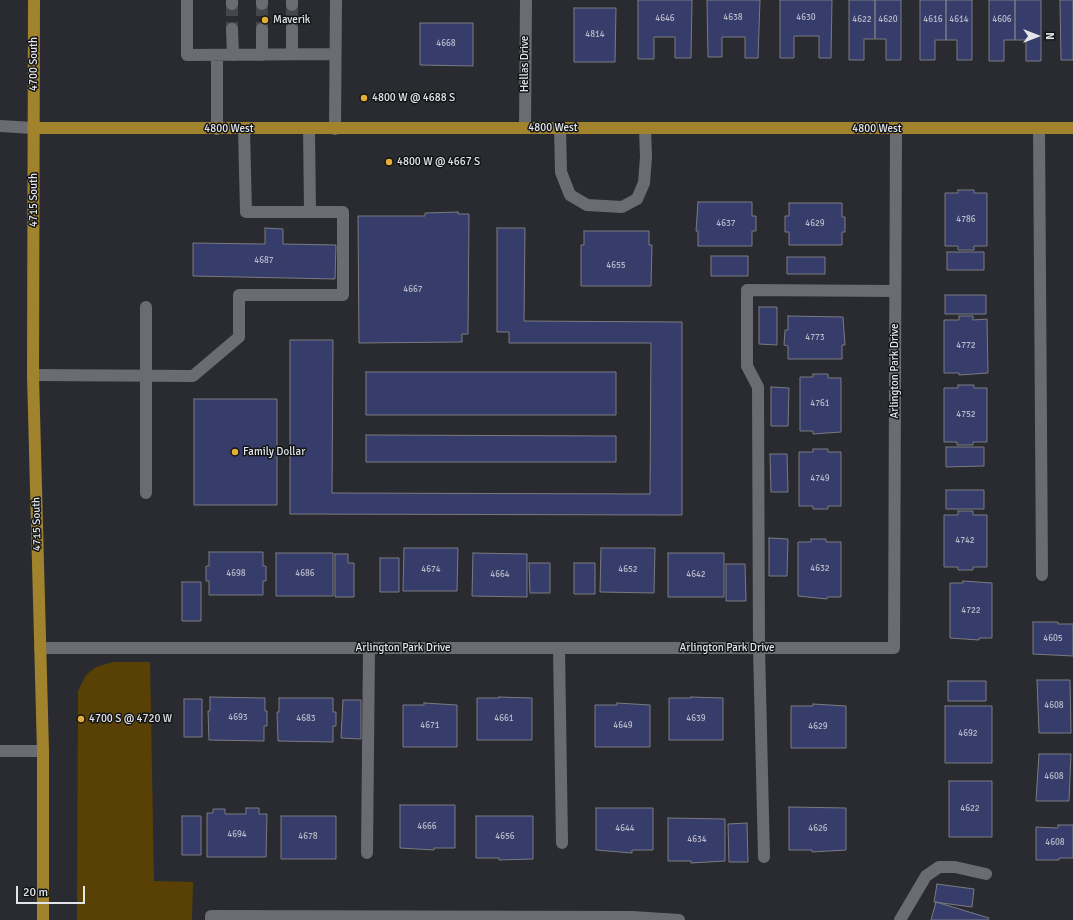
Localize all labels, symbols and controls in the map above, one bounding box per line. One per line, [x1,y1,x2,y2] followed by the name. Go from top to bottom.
[273,13,310,27] place label: Maverik
[723,13,743,23] house number: 4638
[796,13,816,23] house number: 4630
[655,14,675,24] house number: 4646
[260,15,270,25] marker: Maverik
[852,15,872,25] house number: 4622
[878,15,898,25] house number: 4620
[923,15,943,25] house number: 4616
[949,15,969,25] house number: 4614
[992,15,1012,25] house number: 4606
[1017,16,1057,56] north arrow
[585,30,605,40] house number: 4814
[1043,32,1056,40] text: N
[518,36,532,92] street label: Hellas Drive
[27,37,41,91] street label: 4700 South
[436,39,456,49] house number: 4668
[372,91,455,105] place label: 4800 W @ 4688 S
[359,93,369,103] marker: 4800 W @ 4688 S
[528,121,578,135] street label: 4800 West
[204,122,254,136] street label: 4800 West
[852,122,902,136] street label: 4800 West
[397,155,480,169] place label: 4800 W @ 4667 S
[384,157,394,167] marker: 4800 W @ 4667 S
[27,173,41,227] street label: 4715 South
[956,215,976,225] house number: 4786
[716,219,736,229] house number: 4637
[805,219,825,229] house number: 4629
[254,256,274,266] house number: 4687
[606,261,626,271] house number: 4655
[403,285,423,295] house number: 4667
[888,324,902,418] street label: Arlington Park Drive
[805,333,825,343] house number: 4773
[956,341,976,351] house number: 4772
[810,399,830,409] house number: 4761
[956,410,976,420] house number: 4752
[243,445,305,459] place label: Family Dollar
[230,447,240,457] marker: Family Dollar
[810,474,830,484] house number: 4749
[30,497,44,551] street label: 4715 South
[955,536,975,546] house number: 4742
[810,564,830,574] house number: 4632
[421,565,441,575] house number: 4674
[618,565,638,575] house number: 4652
[226,569,246,579] house number: 4698
[295,569,315,579] house number: 4686
[490,570,510,580] house number: 4664
[686,570,706,580] house number: 4642
[961,606,981,616] house number: 4722
[1043,634,1063,644] house number: 4605
[356,641,450,655] street label: Arlington Park Drive
[680,641,774,655] street label: Arlington Park Drive
[1044,701,1064,711] house number: 4608
[89,712,172,726] place label: 4700 S @ 4720 W
[228,713,248,723] house number: 4693
[76,714,86,724] marker: 4700 S @ 4720 W
[296,714,316,724] house number: 4683
[494,714,514,724] house number: 4661
[686,714,706,724] house number: 4639
[420,721,440,731] house number: 4671
[613,721,633,731] house number: 4649
[808,722,828,732] house number: 4629
[958,729,978,739] house number: 4692
[1044,772,1064,782] house number: 4608
[960,804,980,814] house number: 4622
[417,822,437,832] house number: 4666
[615,824,635,834] house number: 4644
[808,824,828,834] house number: 4626
[227,830,247,840] house number: 4694
[298,832,318,842] house number: 4678
[495,832,515,842] house number: 4656
[687,835,707,845] house number: 4634
[1045,838,1065,848] house number: 4608
[18,878,87,904] scale bar
[23,885,48,900] text: 20 m

